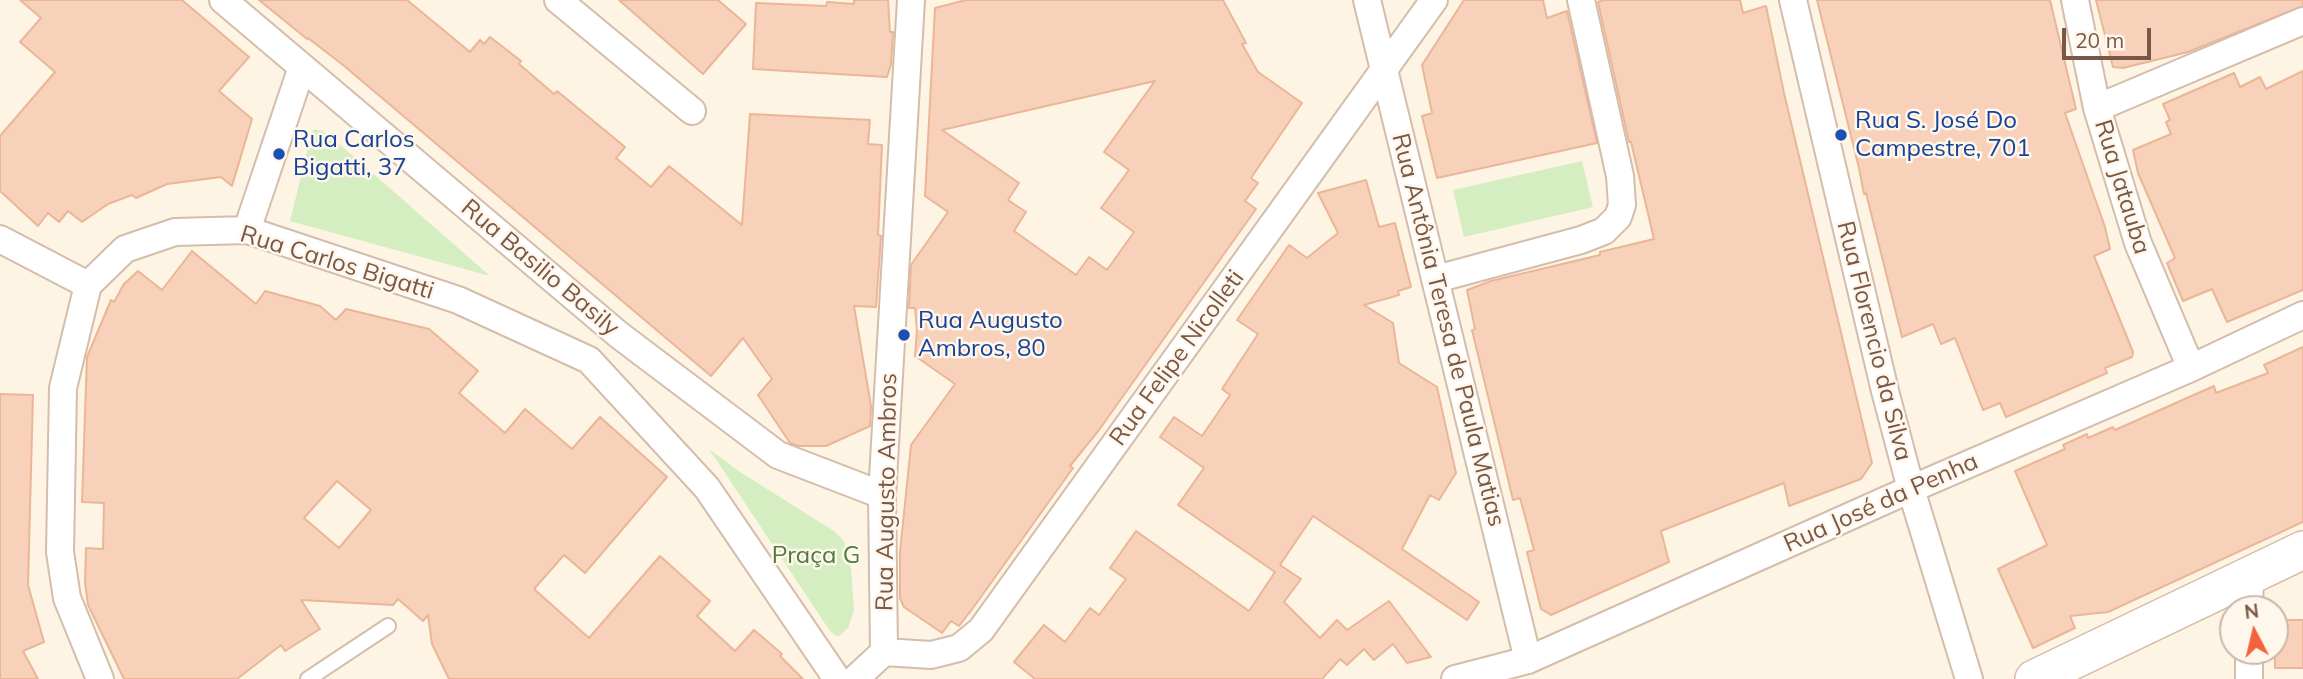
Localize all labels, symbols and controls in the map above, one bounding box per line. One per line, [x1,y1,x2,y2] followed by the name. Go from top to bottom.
[2065,14,2154,58] scale bar
[2075,27,2124,53] text: 20 m
[1855,107,2031,163] place label: Rua S. José Do Campestre, 701
[2088,116,2156,258] street label: Rua Jatauba
[293,126,415,182] place label: Rua Carlos Bigatti, 37
[1833,127,1849,143] marker: Rua S. José Do Campestre, 701
[1385,131,1511,529] street label: Rua Antônia Teresa de Paula Matias
[271,146,287,162] marker: Rua Carlos Bigatti, 37
[455,193,625,343] street label: Rua Basilio Basily
[1830,218,1918,464] street label: Rua Florencio da Silva
[237,220,437,306] street label: Rua Carlos Bigatti
[1104,265,1250,451] street label: Rua Felipe Nicolleti
[918,307,1063,363] place label: Rua Augusto Ambros, 80
[896,327,912,343] marker: Rua Augusto Ambros, 80
[871,373,903,611] street label: Rua Augusto Ambros
[1779,447,1983,559] street label: Rua José da Penha
[772,542,860,570] park label: Praça G
[2219,595,2289,665] north arrow
[2243,598,2260,624] text: N

